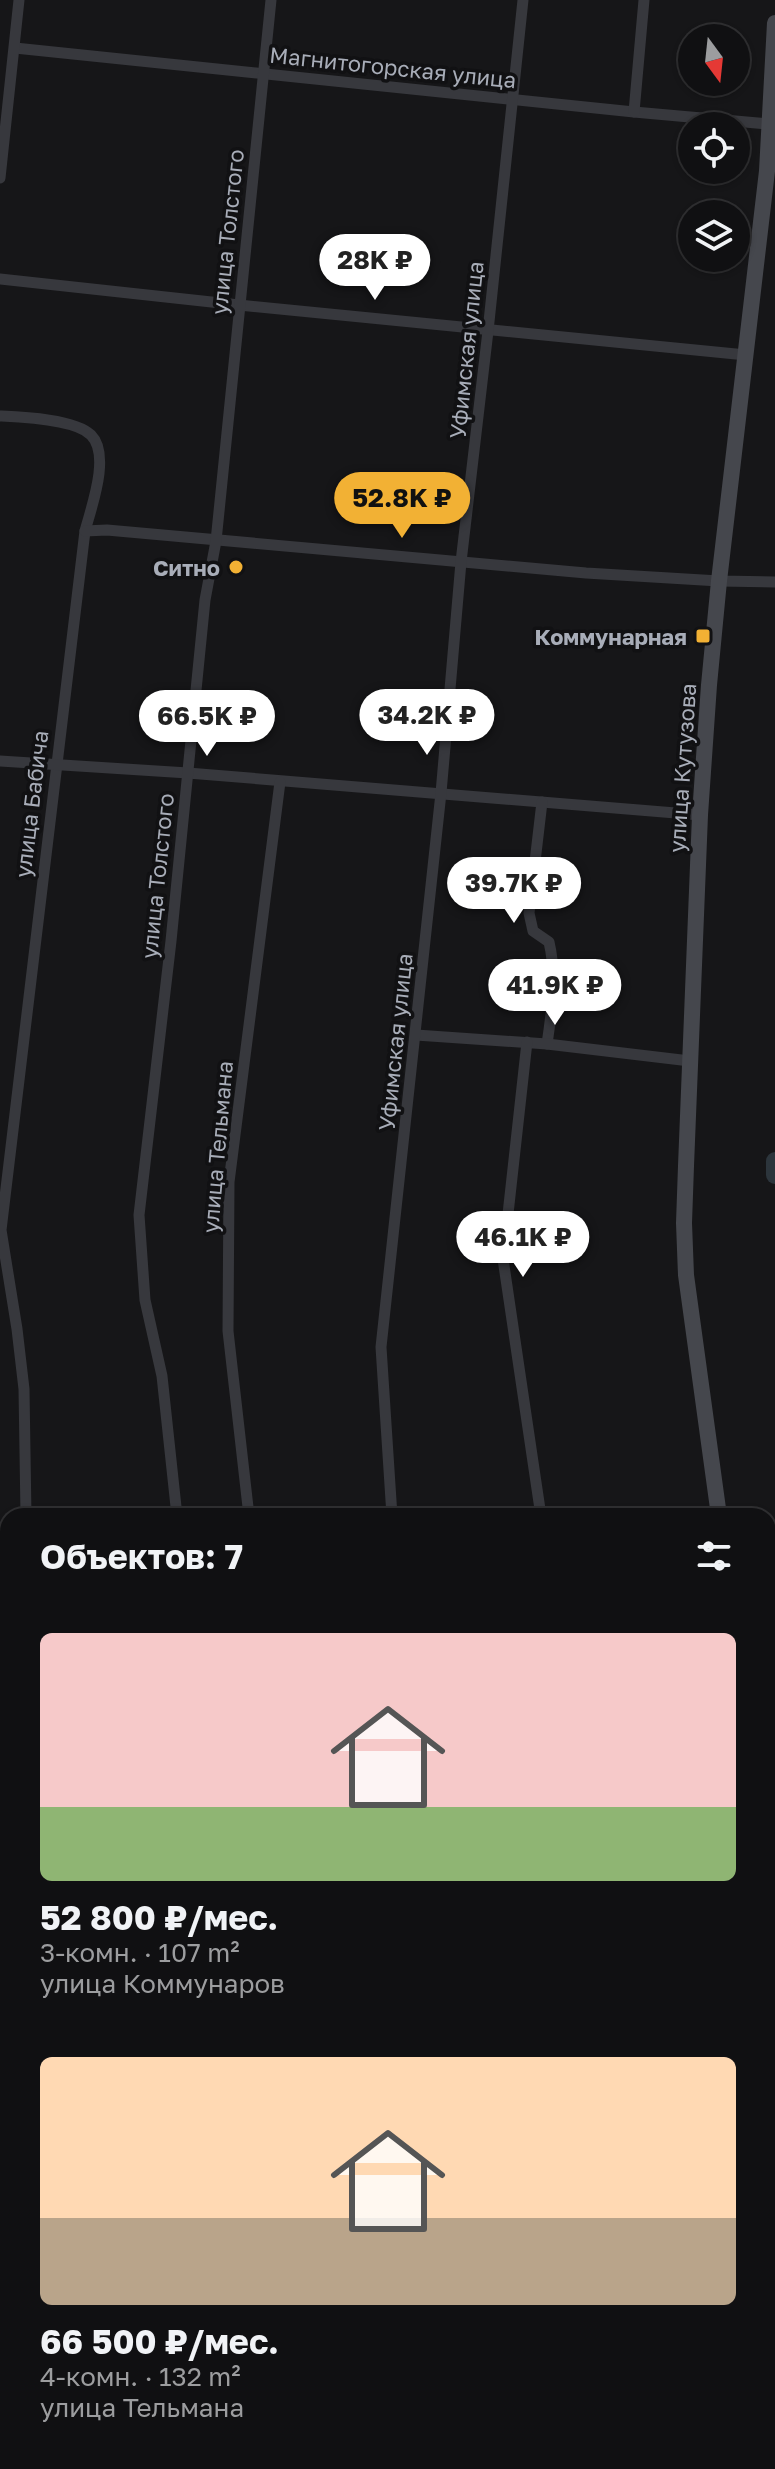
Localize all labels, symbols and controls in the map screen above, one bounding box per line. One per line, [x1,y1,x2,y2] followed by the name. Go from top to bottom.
[678,24,750,96] north arrow
[678,24,750,272] map controls
[268,41,518,93] street label: Магнитогорская улица
[678,112,750,184] button: locate
[205,148,249,316] street label: улица Толстого
[678,200,750,272] button: layers
[319,234,431,302] pin: 28K ₽
[337,244,413,275] text: 28K ₽
[443,260,489,440] street label: Уфимская улица
[328,472,476,540] pin: 52.8K ₽
[352,482,452,513] text: 52.8K ₽
[153,554,220,581] place label: Ситно
[227,558,245,576] marker: Ситно
[534,623,687,650] place label: Коммунарная
[694,627,712,645] marker: Коммунарная
[663,682,701,854] street label: улица Кутузова
[353,689,501,757] pin: 34.2K ₽
[133,690,281,758] pin: 66.5K ₽
[377,699,477,730] text: 34.2K ₽
[157,700,257,731] text: 66.5K ₽
[9,729,53,879] street label: улица Бабича
[135,792,179,960] street label: улица Толстого
[440,857,588,925] pin: 39.7K ₽
[465,867,563,898] text: 39.7K ₽
[372,952,418,1132] street label: Уфимская улица
[481,959,629,1027] pin: 41.9K ₽
[506,969,604,1000] text: 41.9K ₽
[196,1060,238,1234] street label: улица Тельмана
[449,1211,597,1279] pin: 46.1K ₽
[474,1221,572,1252] text: 46.1K ₽
[692,1534,736,1578] icon: filters
[40,1536,243,1576] text: Объектов: 7
[316,1685,460,1829] icon: home
[40,1897,278,1937] text: 52 800 ₽/мес.
[40,1937,240,1968] text: 3-комн. · 107 m²
[40,1968,285,1999] text: улица Коммунаров
[316,2109,460,2253] icon: home
[40,2321,279,2361] text: 66 500 ₽/мес.
[40,2361,241,2392] text: 4-комн. · 132 m²
[40,2392,244,2423] text: улица Тельмана

